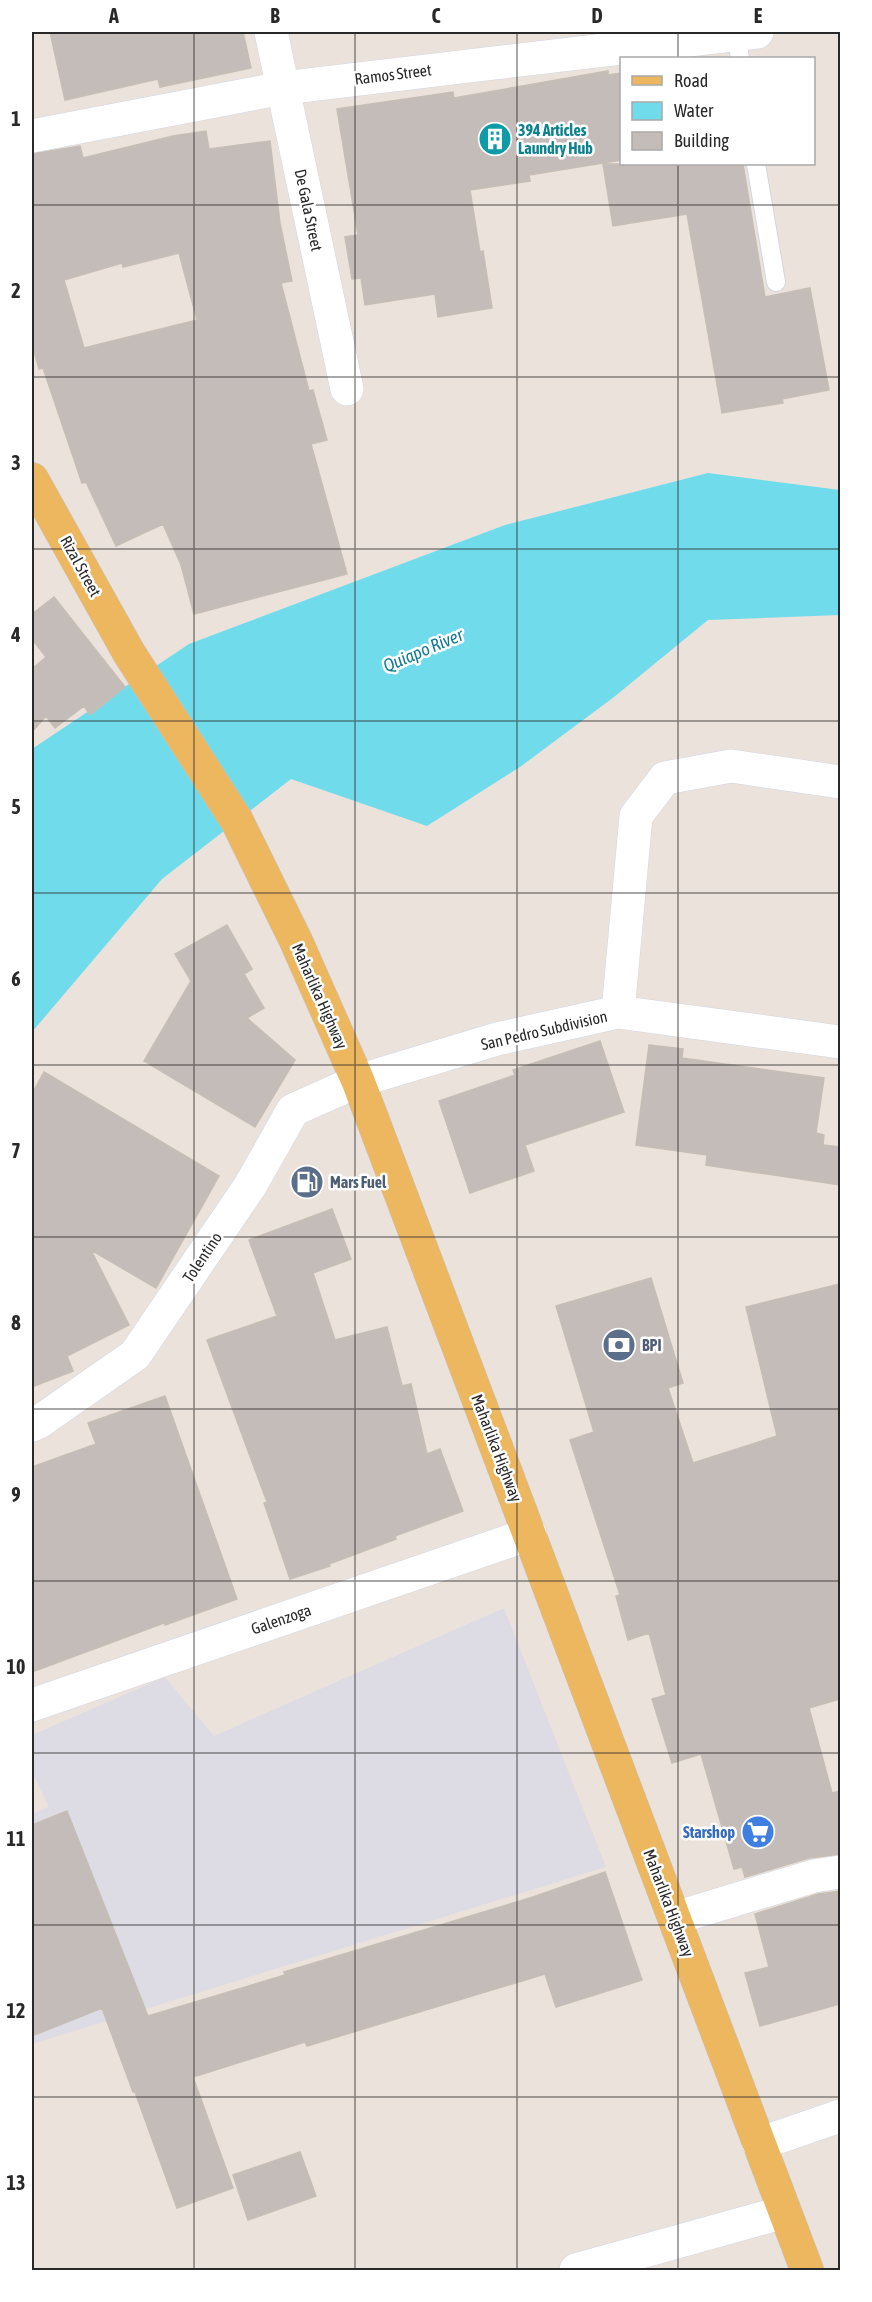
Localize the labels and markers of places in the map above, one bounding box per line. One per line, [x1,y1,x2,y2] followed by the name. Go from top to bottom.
[477,121,513,157] building icon: 394 Articles Laundry Hub
[518,121,593,157] place label: 394 Articles Laundry Hub
[289,1164,325,1200] fuel station icon: Mars Fuel
[330,1173,387,1191] place label: Mars Fuel
[601,1327,637,1363] bank icon: BPI
[642,1336,662,1354] place label: BPI
[740,1814,776,1850] supermarket icon: Starshop
[683,1823,735,1841] place label: Starshop

